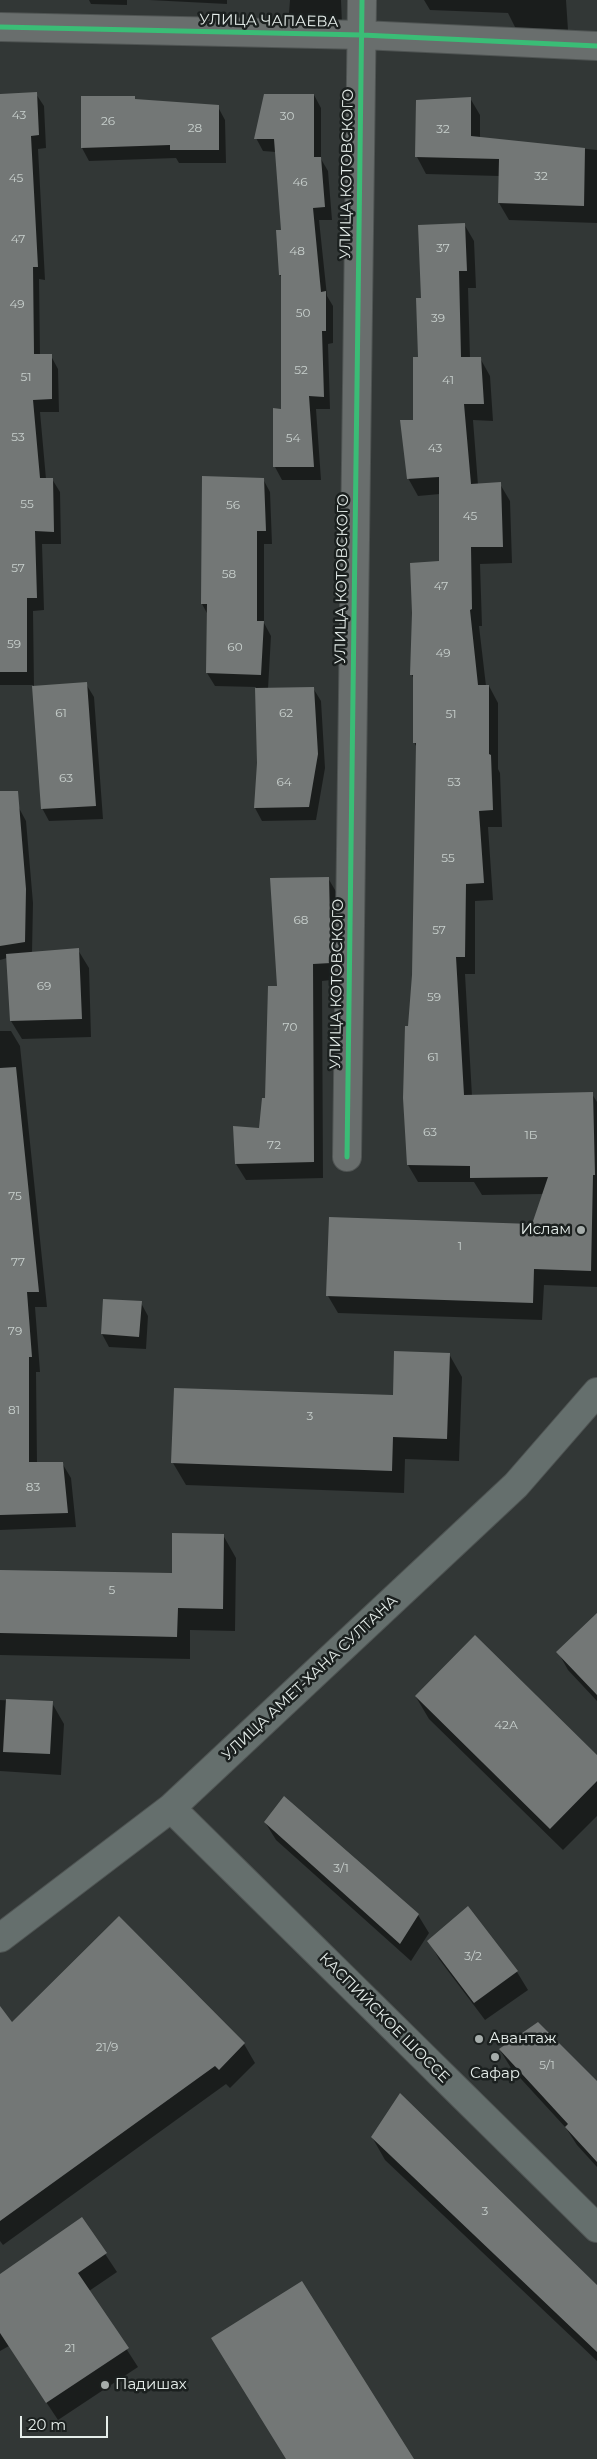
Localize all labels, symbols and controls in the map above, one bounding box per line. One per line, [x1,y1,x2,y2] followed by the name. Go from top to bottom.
[199,11,339,31] street label: УЛИЦА ЧАПАЕВА
[337,89,357,259] street label: УЛИЦА КОТОВСКОГО
[12,108,26,122] house number: 43
[280,109,294,123] house number: 30
[101,114,115,128] house number: 26
[188,121,202,135] house number: 28
[436,122,450,136] house number: 32
[534,169,548,183] house number: 32
[9,171,23,185] house number: 45
[292,175,308,189] house number: 46
[11,232,25,246] house number: 47
[436,241,450,255] house number: 37
[289,244,305,258] house number: 48
[9,297,25,311] house number: 49
[296,306,310,320] house number: 50
[431,311,445,325] house number: 39
[294,363,308,377] house number: 52
[20,370,32,384] house number: 51
[442,373,454,387] house number: 41
[11,430,25,444] house number: 53
[286,431,300,445] house number: 54
[428,441,442,455] house number: 43
[332,494,352,664] street label: УЛИЦА КОТОВСКОГО
[20,497,34,511] house number: 55
[226,498,240,512] house number: 56
[463,509,477,523] house number: 45
[11,561,25,575] house number: 57
[222,567,236,581] house number: 58
[434,579,448,593] house number: 47
[7,637,21,651] house number: 59
[227,640,243,654] house number: 60
[435,646,451,660] house number: 49
[55,706,67,720] house number: 61
[279,706,293,720] house number: 62
[445,707,457,721] house number: 51
[59,771,73,785] house number: 63
[276,775,292,789] house number: 64
[447,775,461,789] house number: 53
[441,851,455,865] house number: 55
[327,899,347,1069] street label: УЛИЦА КОТОВСКОГО
[294,913,308,927] house number: 68
[432,923,446,937] house number: 57
[37,979,51,993] house number: 69
[427,990,441,1004] house number: 59
[283,1020,297,1034] house number: 70
[427,1050,439,1064] house number: 61
[423,1125,437,1139] house number: 63
[524,1128,538,1142] house number: 1Б
[267,1138,281,1152] house number: 72
[8,1189,22,1203] house number: 75
[520,1221,571,1239] place label: Ислам
[575,1224,587,1236] marker: Ислам
[458,1239,462,1253] house number: 1
[11,1255,25,1269] house number: 77
[8,1324,22,1338] house number: 79
[8,1403,20,1417] house number: 81
[307,1409,313,1423] house number: 3
[26,1480,40,1494] house number: 83
[109,1583,115,1597] house number: 5
[218,1592,402,1764] street label: УЛИЦА АМЕТ-ХАНА СУЛТАНА
[494,1718,518,1732] house number: 42А
[333,1861,349,1875] house number: 3/1
[315,1949,453,2087] street label: КАСПИЙСКОЕ ШОССЕ
[464,1949,482,1963] house number: 3/2
[489,2030,556,2048] place label: Авантаж
[473,2033,485,2045] marker: Авантаж
[96,2040,118,2054] house number: 21/9
[489,2051,501,2063] marker: Сафар
[539,2058,555,2072] house number: 5/1
[470,2065,520,2083] place label: Сафар
[482,2204,488,2218] house number: 3
[64,2341,76,2355] house number: 21
[115,2376,187,2394] place label: Падишах
[99,2379,111,2391] marker: Падишах
[22,2406,110,2438] scale bar
[28,2415,66,2434] text: 20 m

